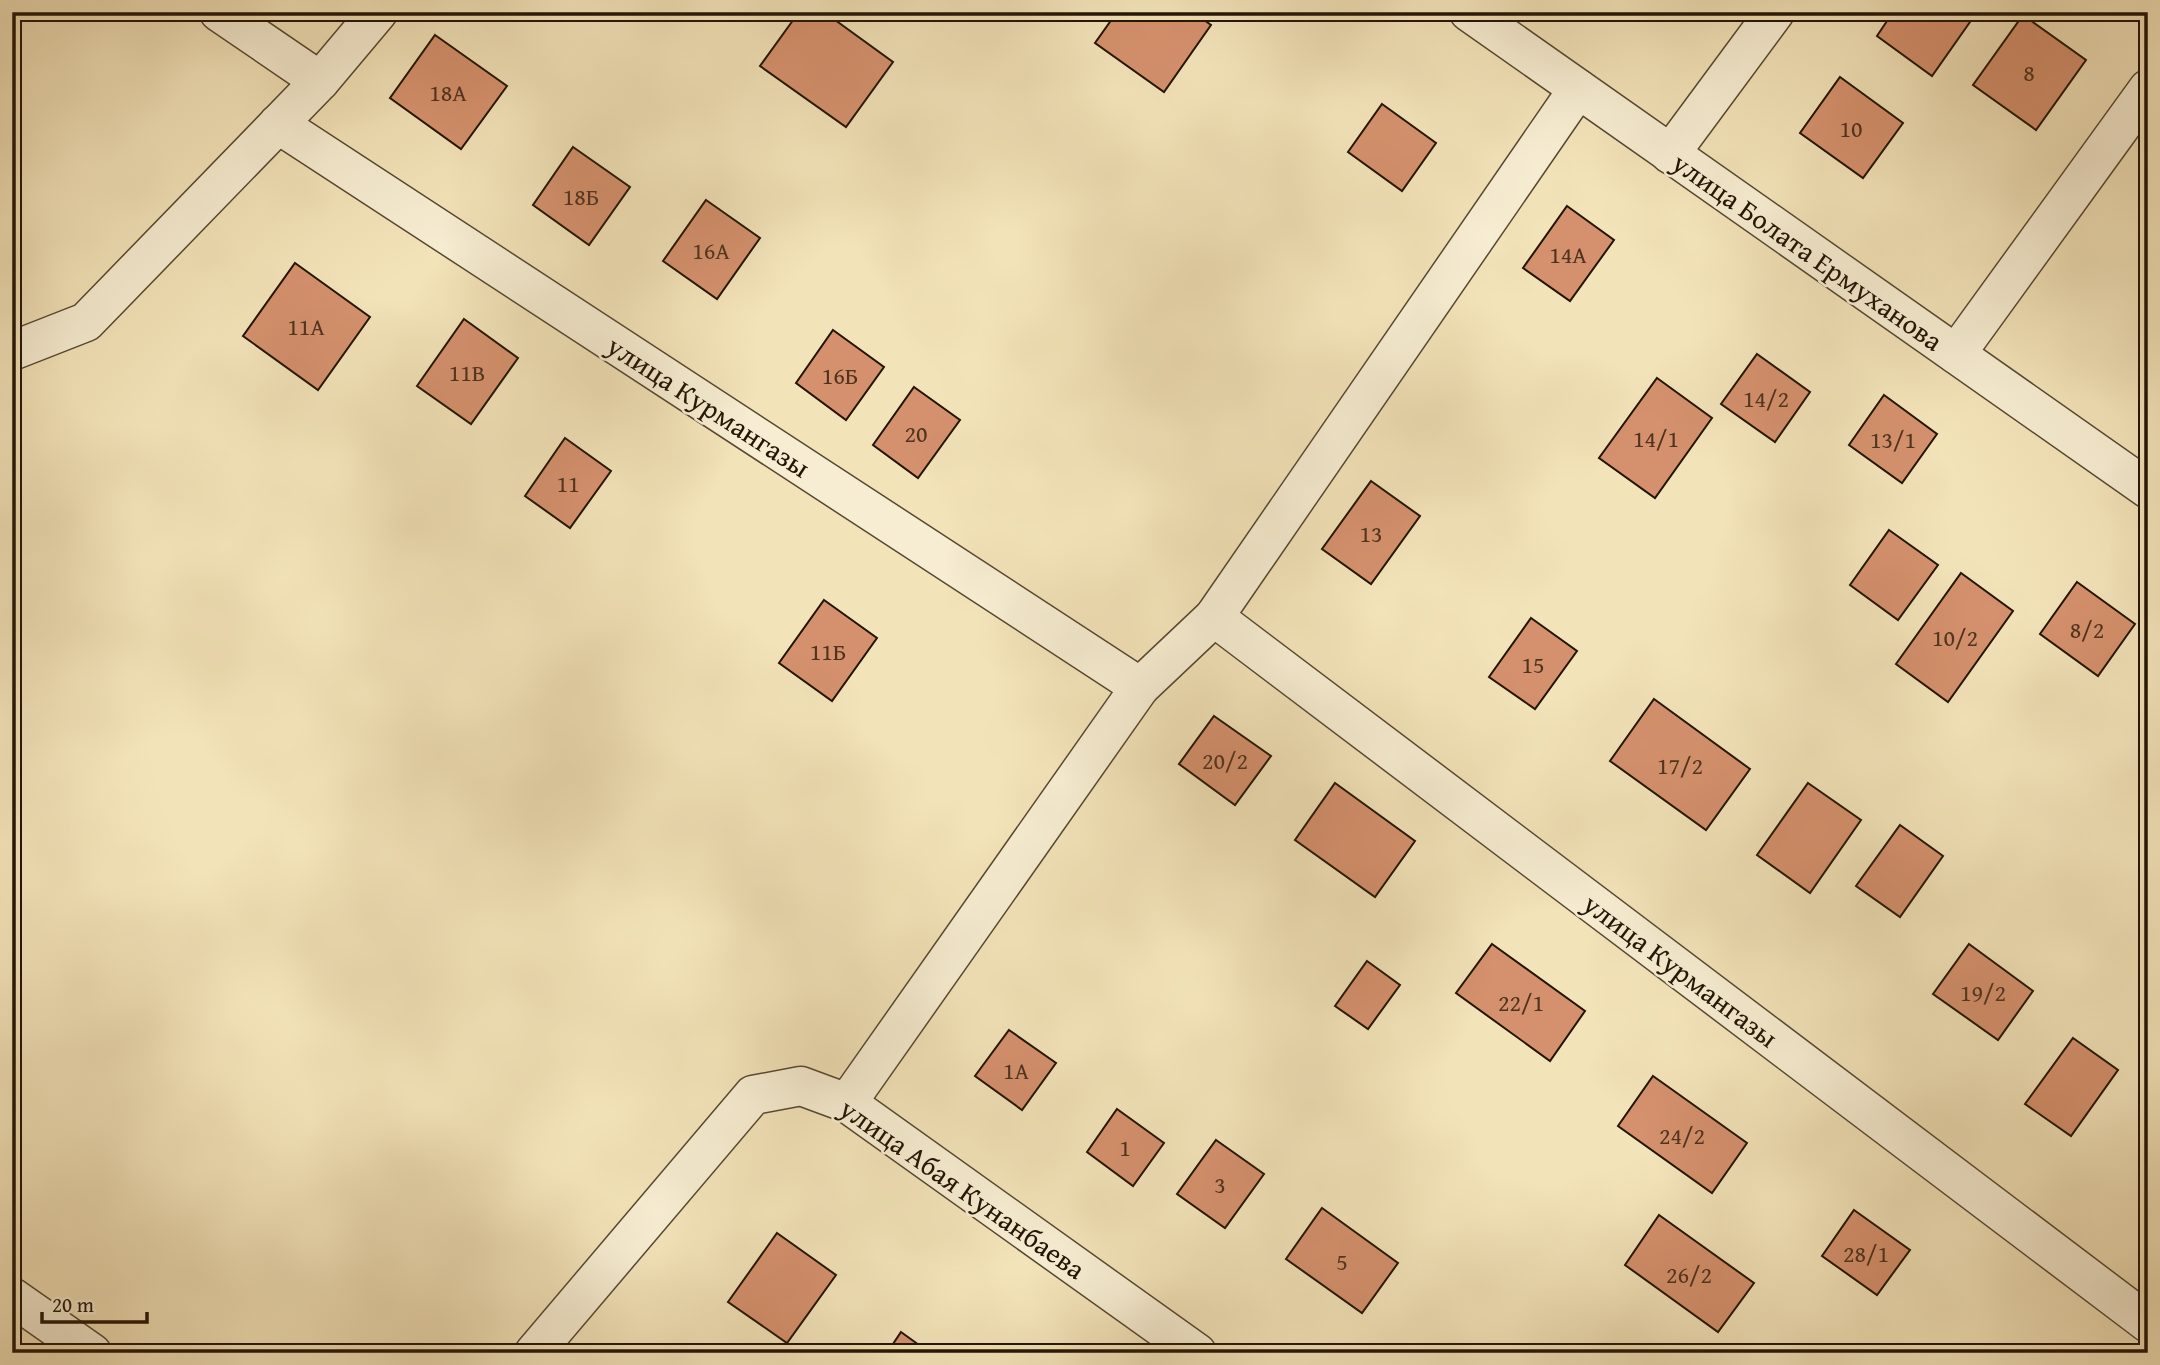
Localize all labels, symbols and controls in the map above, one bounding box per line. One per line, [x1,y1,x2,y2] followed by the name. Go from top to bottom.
[2023,55,2035,90] house number: 8
[429,75,467,110] house number: 18А
[1839,111,1863,146] house number: 10
[1663,141,1952,361] street label: улица Болата Ермуханова
[563,179,599,214] house number: 18Б
[692,233,730,268] house number: 16А
[1549,237,1587,272] house number: 14А
[287,309,325,344] house number: 11А
[599,324,819,487] street label: улица Курмангазы
[449,355,485,390] house number: 11В
[822,358,858,393] house number: 16Б
[1743,381,1789,416] house number: 14/2
[904,416,928,451] house number: 20
[1633,421,1679,456] house number: 14/1
[1870,422,1916,457] house number: 13/1
[556,466,580,501] house number: 11
[1359,516,1383,551] house number: 13
[2070,612,2104,647] house number: 8/2
[1932,620,1978,655] house number: 10/2
[810,634,846,669] house number: 11Б
[1521,647,1545,682] house number: 15
[1202,743,1248,778] house number: 20/2
[1657,748,1703,783] house number: 17/2
[1574,882,1787,1057] street label: улица Курмангазы
[1960,975,2006,1010] house number: 19/2
[1498,985,1544,1020] house number: 22/1
[1003,1053,1030,1088] house number: 1А
[831,1087,1095,1289] street label: улица Абая Кунанбаева
[1659,1118,1705,1153] house number: 24/2
[1119,1130,1131,1165] house number: 1
[1214,1167,1226,1202] house number: 3
[1843,1236,1889,1271] house number: 28/1
[1336,1244,1348,1279] house number: 5
[1666,1257,1712,1292] house number: 26/2
[42,1281,147,1325] scale bar
[52,1289,94,1320] text: 20 m

